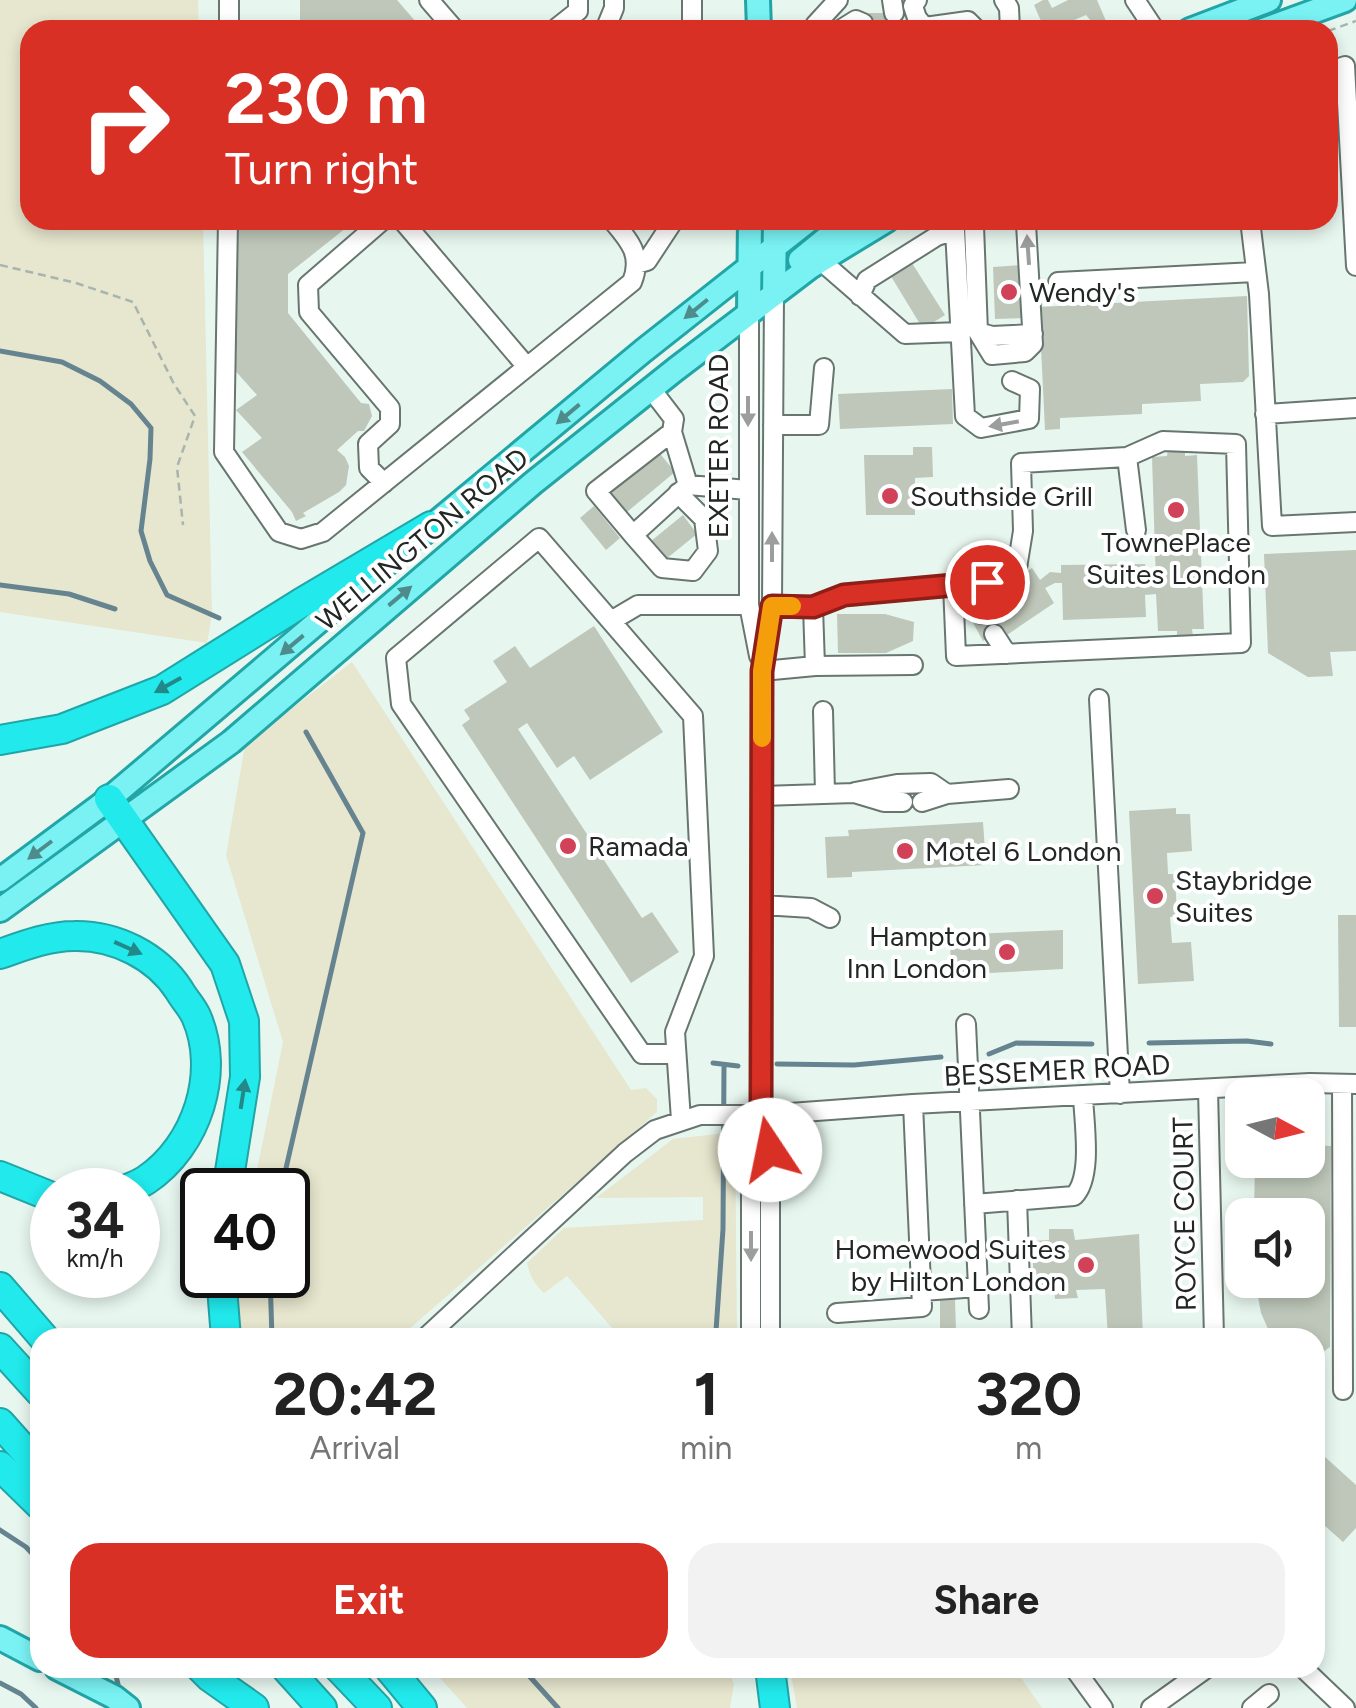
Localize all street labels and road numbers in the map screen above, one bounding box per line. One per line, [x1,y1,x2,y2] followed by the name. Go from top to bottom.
[701,354,735,538] street label: EXETER ROAD
[309,440,535,638] street label: WELLINGTON ROAD
[943,1047,1171,1093] street label: BESSEMER ROAD
[1165,1116,1203,1311] street label: ROYCE COURT

